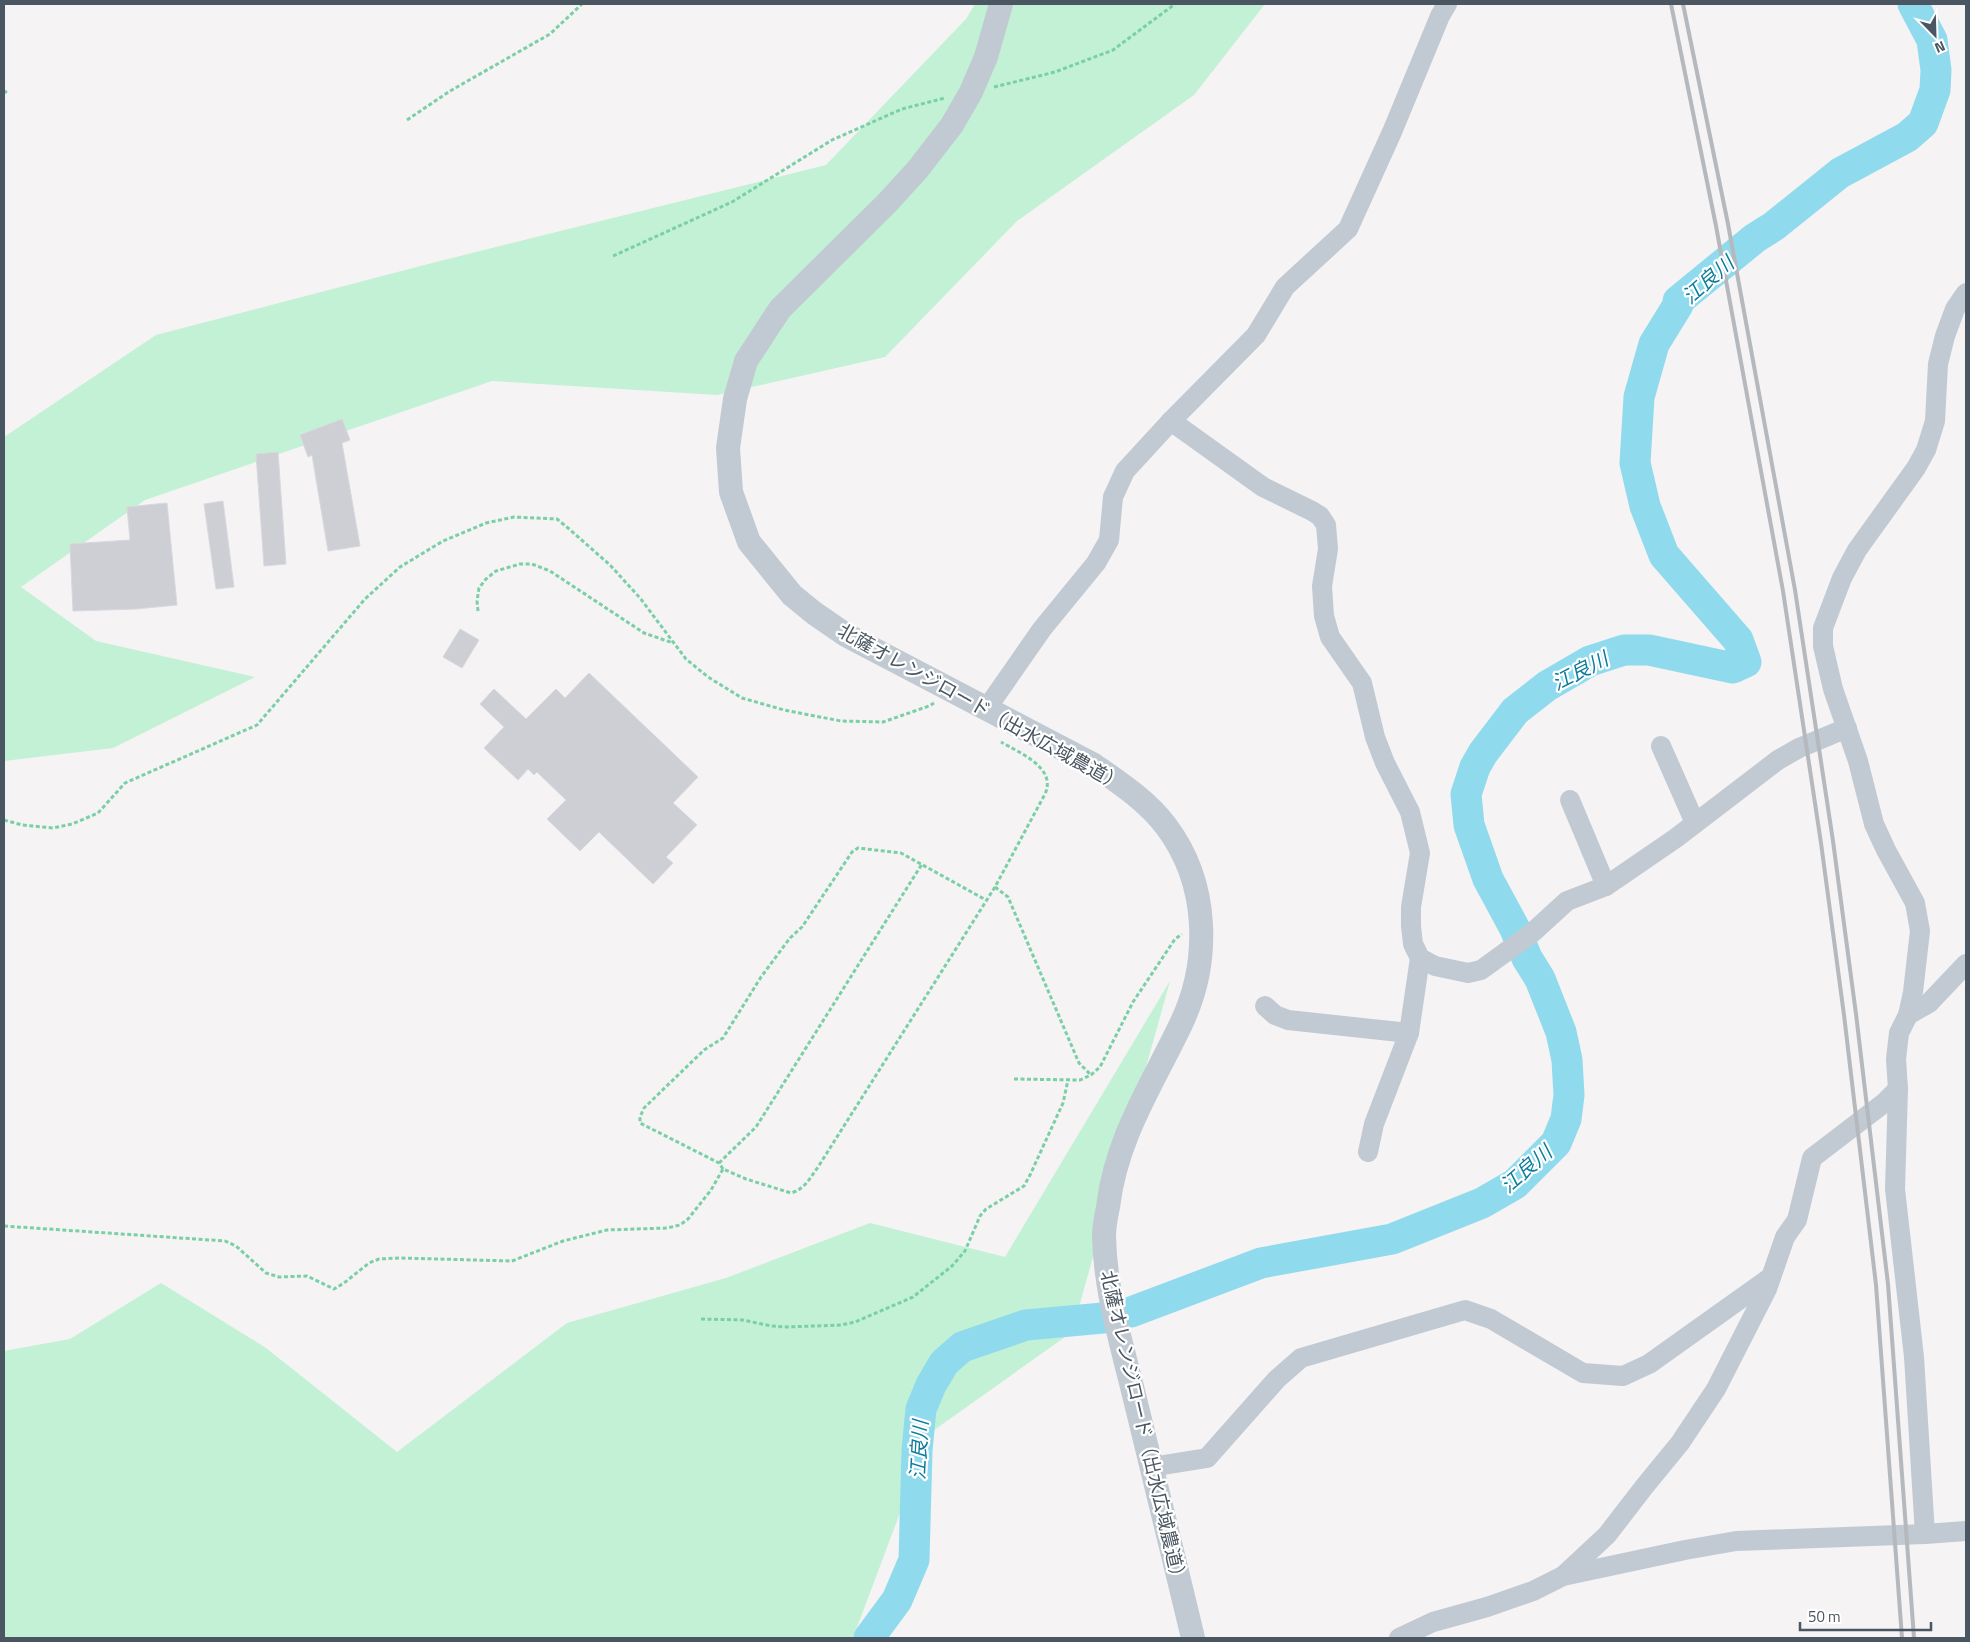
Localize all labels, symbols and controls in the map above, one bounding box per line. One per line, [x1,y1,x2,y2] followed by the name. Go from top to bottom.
[1910,10,1960,60] north arrow
[1932,36,1949,59] text: N
[1675,247,1742,311] water label: 江良川
[833,616,1130,798] street label: 北薩オレンジロード（出水広域農道）
[1546,642,1615,698] water label: 江良川
[1493,1136,1560,1200] water label: 江良川
[1094,1267,1195,1589] street label: 北薩オレンジロード（出水広域農道）
[901,1417,936,1481] water label: 江良川
[1800,1600,1931,1632] scale bar
[1808,1605,1841,1628] text: 50 m

